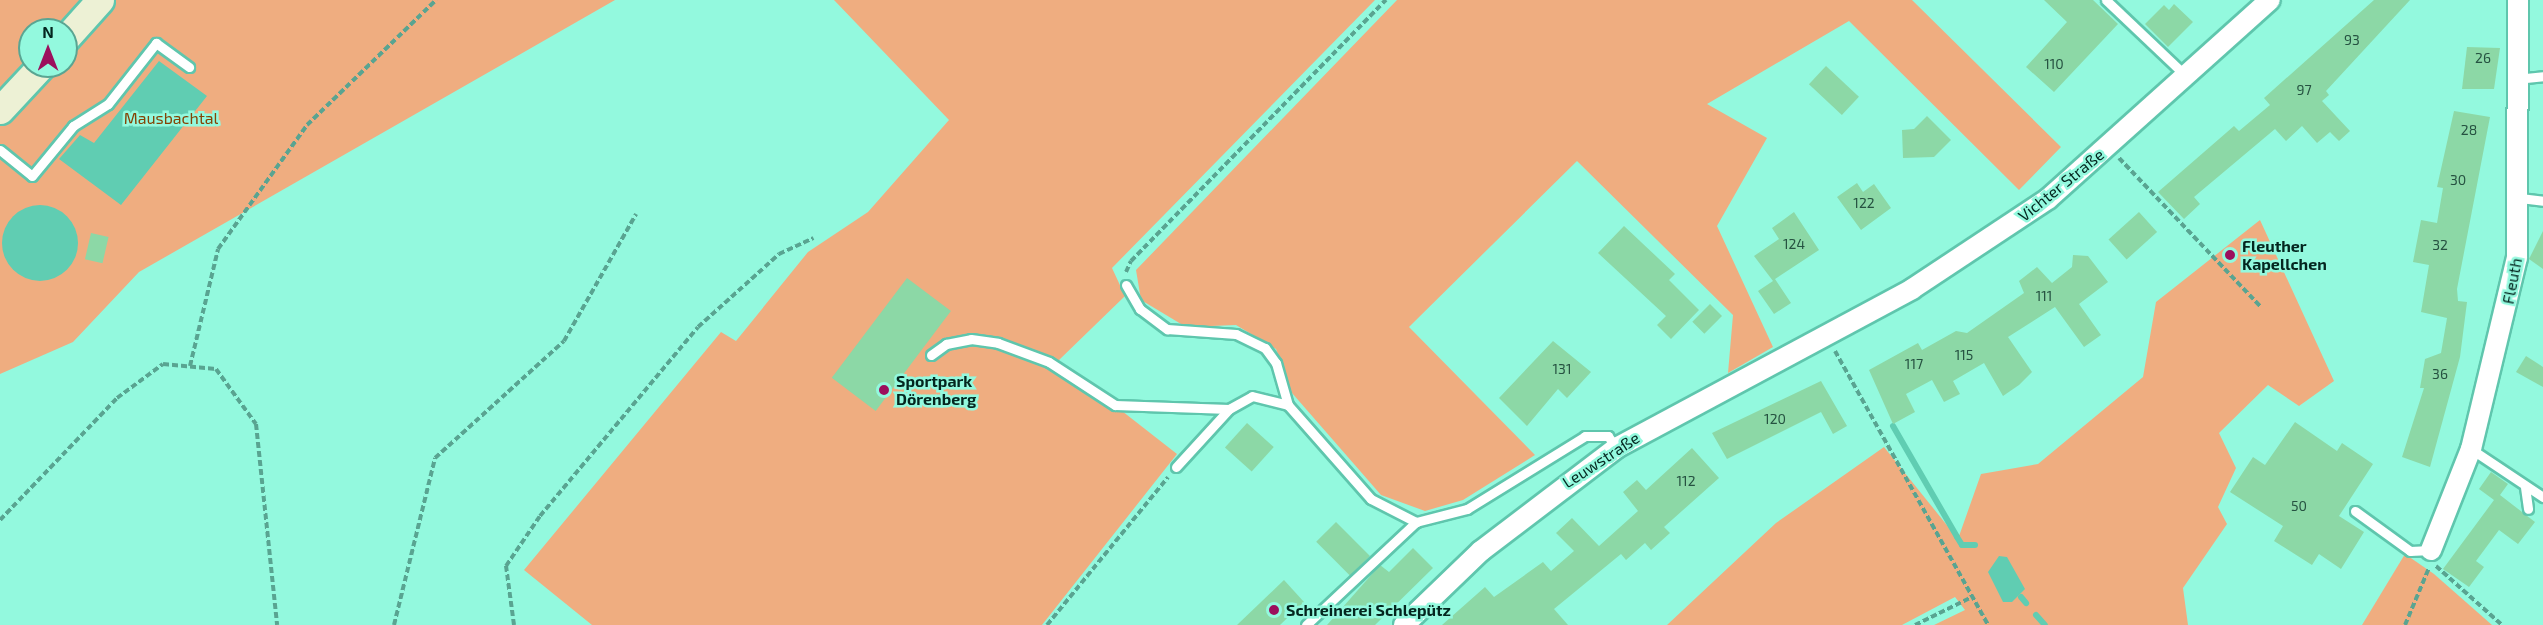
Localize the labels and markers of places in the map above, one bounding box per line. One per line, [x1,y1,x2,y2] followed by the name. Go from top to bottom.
[2242,236,2327,274] place label: Fleuther Kapellchen
[2223,248,2237,262] marker: Fleuther Kapellchen
[896,371,976,409] place label: Sportpark Dörenberg
[877,383,891,397] marker: Sportpark Dörenberg
[1286,600,1451,620] place label: Schreinerei Schlepütz
[1267,603,1281,617] marker: Schreinerei Schlepütz

